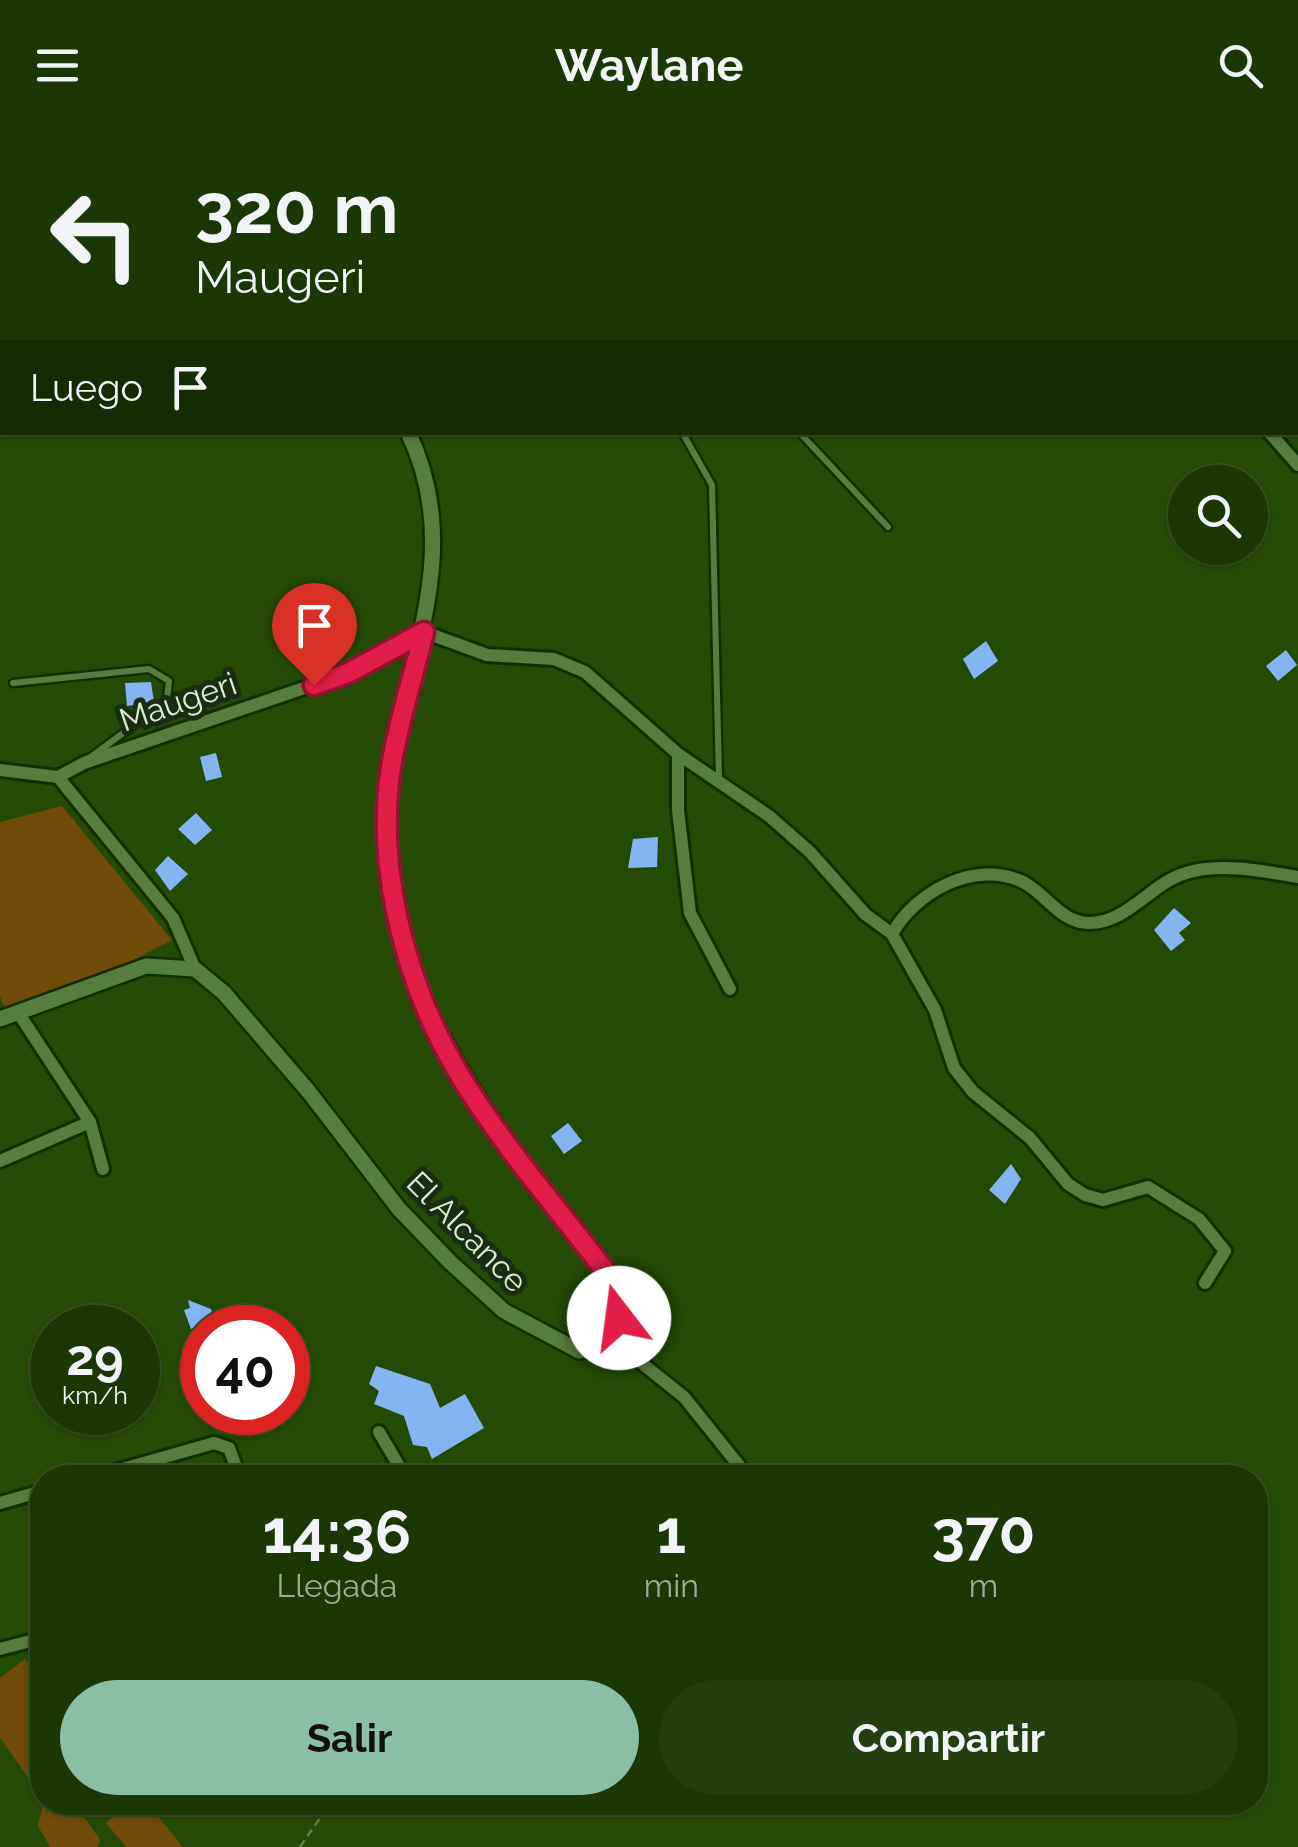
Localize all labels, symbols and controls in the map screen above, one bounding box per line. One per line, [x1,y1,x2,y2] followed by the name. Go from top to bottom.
[30,38,85,93] icon: menu
[1213,38,1268,93] icon: search
[555,39,743,92] text: Waylane
[195,167,399,249] text: 320 m
[30,170,160,300] icon: left
[195,251,365,304] text: Maugeri
[163,360,218,415] icon: arrive
[30,365,143,410] text: Luego
[1168,465,1268,565] map controls
[1168,465,1268,565] button: search
[272,583,357,686] pin
[287,598,342,653] icon: arrive
[115,664,241,739] street label: Maugeri
[400,1164,535,1299] street label: El Alcance
[567,1266,671,1370] position arrow
[180,1305,310,1435] speed limit sign: 40
[66,1328,124,1387] text: 29
[62,1380,128,1410] text: km/h
[263,1497,411,1567] text: 14:36
[656,1497,686,1567] text: 1
[931,1497,1035,1567] text: 370
[277,1567,397,1604] text: Llegada
[644,1567,699,1604] text: min
[969,1567,998,1604] text: m
[60,1680,639,1795] button: Salir
[659,1680,1238,1795] button: Compartir

